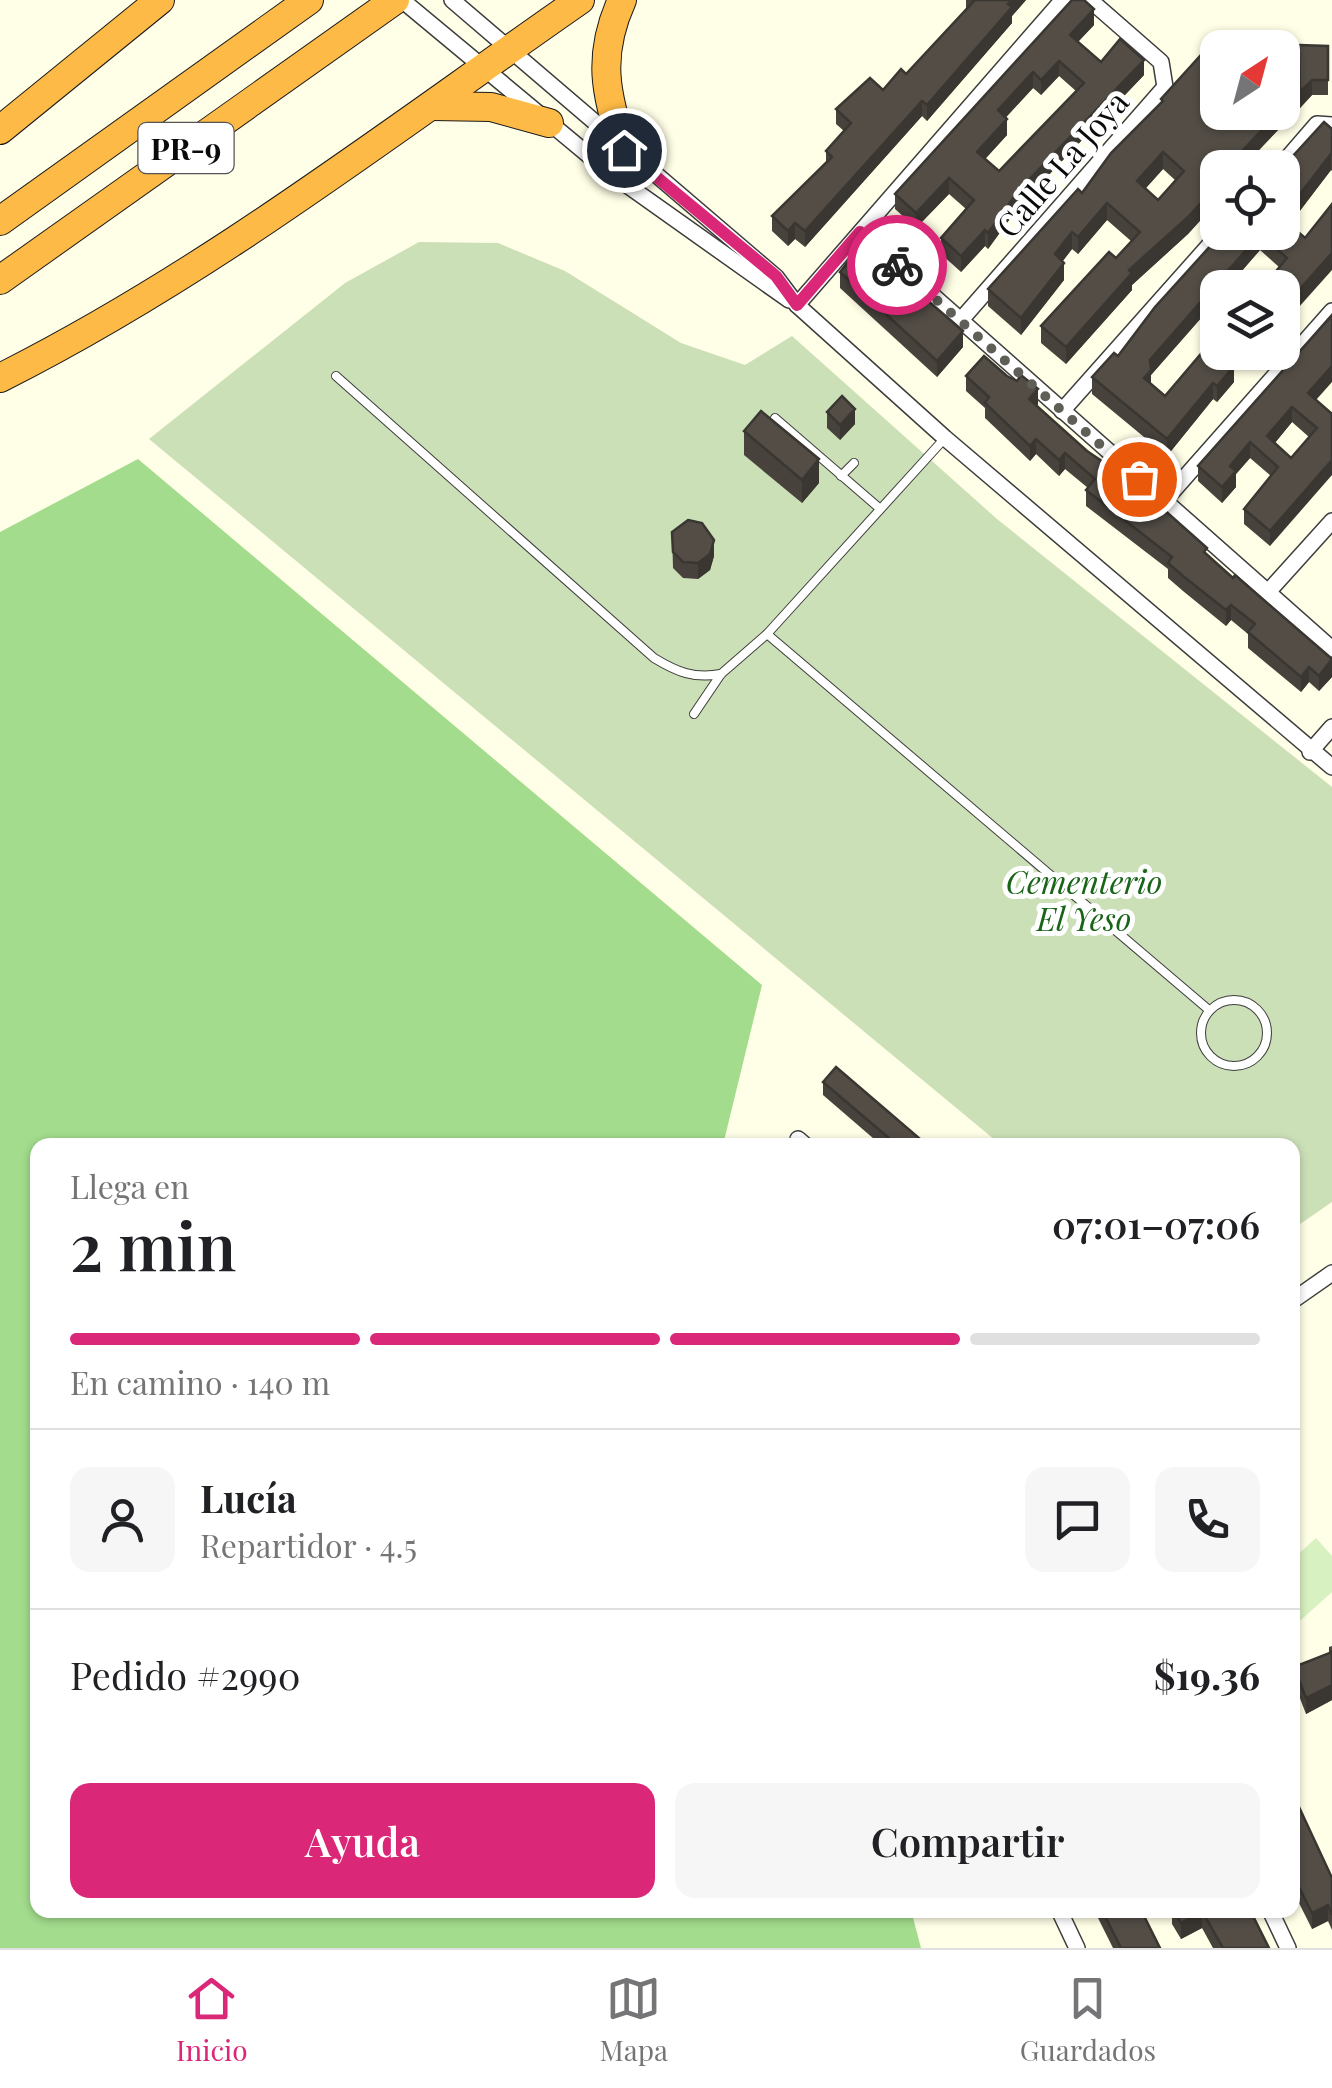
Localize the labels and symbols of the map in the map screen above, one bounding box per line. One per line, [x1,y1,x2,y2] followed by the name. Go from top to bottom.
[1200,30,1300,130] north arrow
[985,80,1137,246] street label: Calle La Joya
[582,108,667,193] pin
[138,123,234,173] road number: PR-9
[847,215,947,315] courier
[1097,437,1182,522] pin
[1006,859,1162,939] park label: Cementerio El Yeso

